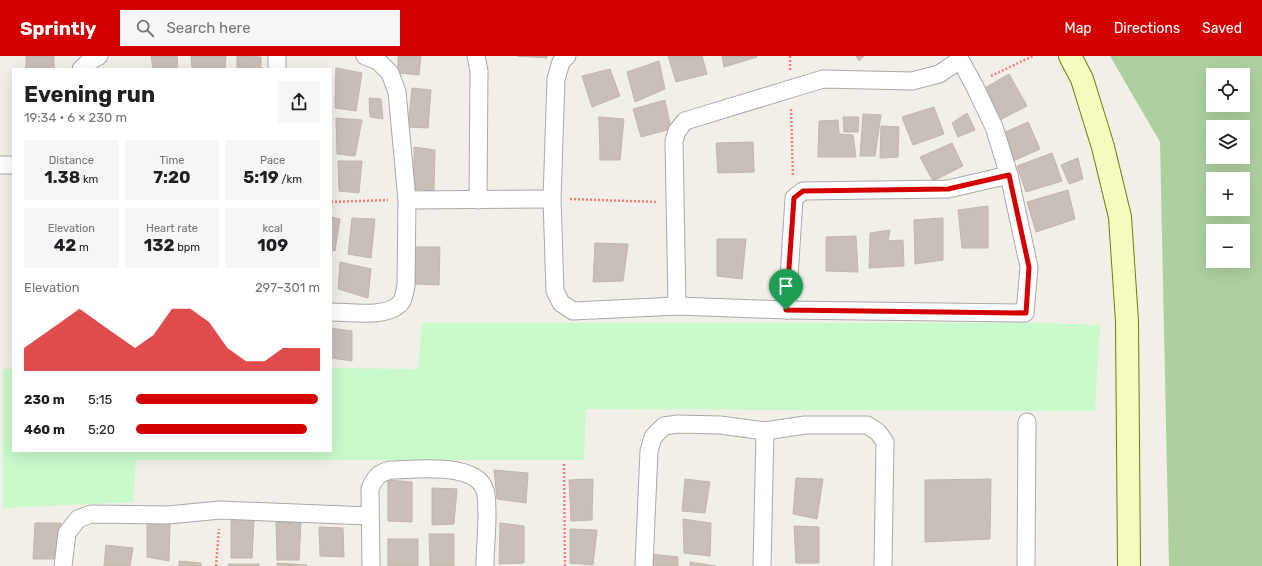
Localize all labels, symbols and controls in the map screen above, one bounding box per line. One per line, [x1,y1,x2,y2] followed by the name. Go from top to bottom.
[120,10,400,46] search box
[20,17,96,40] text: Sprintly
[134,17,156,39] icon: search
[166,19,251,37] text: Search here
[1065,20,1092,37] text: Map
[1114,20,1180,37] text: Directions
[1202,20,1242,37] text: Saved
[1206,68,1250,268] map controls
[1206,68,1250,112] button: locate
[24,81,155,108] text: Evening run
[278,81,320,123] button: share
[24,110,127,125] text: 19:34 · 6 × 230 m
[1206,120,1250,164] button: layers
[49,154,94,167] text: Distance
[160,154,184,167] text: Time
[260,154,285,167] text: Pace
[44,167,80,187] text: 1.38
[153,167,191,187] text: 7:20
[243,167,279,187] text: 5:19
[1206,172,1250,216] button: +
[80,173,98,186] text: km
[279,173,302,186] text: /km
[48,222,95,235] text: Elevation
[146,222,198,235] text: Heart rate
[263,222,283,235] text: kcal
[1206,224,1250,268] button: −
[54,235,76,255] text: 42
[144,235,175,255] text: 132
[257,235,288,255] text: 109
[76,241,89,254] text: m
[175,241,200,254] text: bpm
[769,269,803,310] pin
[775,275,797,297] icon: arrive
[24,280,80,295] text: Elevation
[255,280,320,295] text: 297–301 m
[24,392,65,407] text: 230 m
[88,392,112,407] text: 5:15
[24,422,65,437] text: 460 m
[88,422,115,437] text: 5:20

